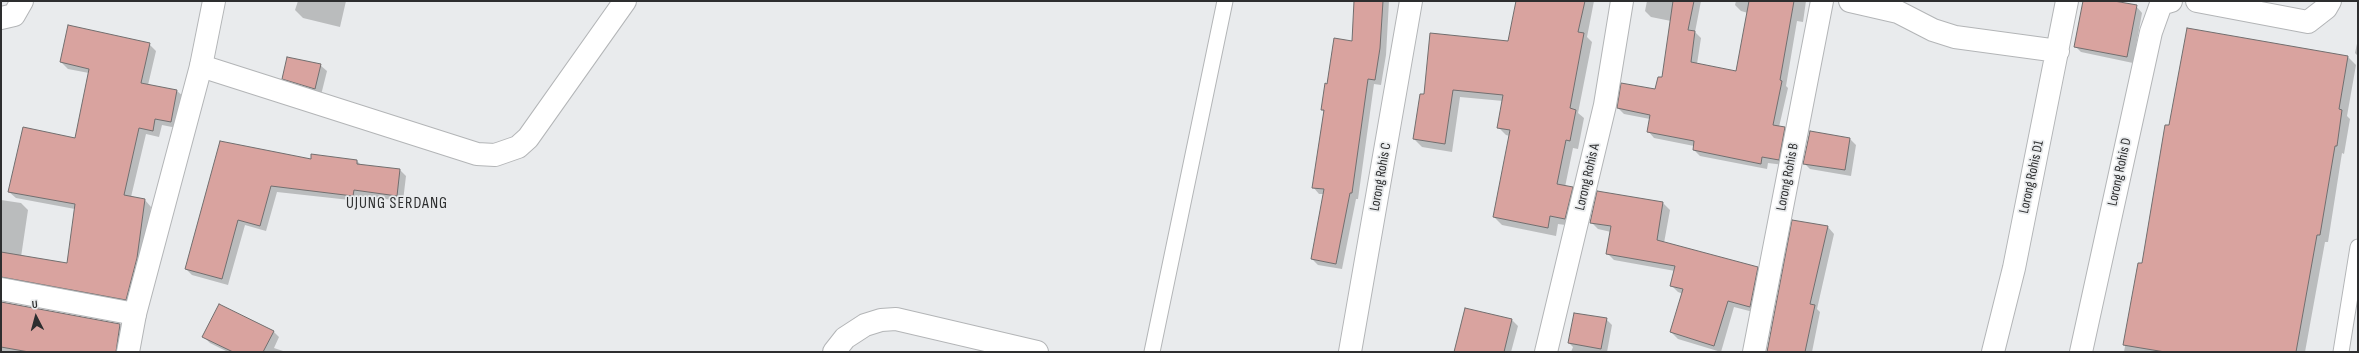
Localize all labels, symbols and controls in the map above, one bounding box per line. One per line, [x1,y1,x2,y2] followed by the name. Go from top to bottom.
[2105,136,2135,208] street label: Lorong Rohis D
[2016,139,2048,215] street label: Lorong Rohis D1
[1367,142,1395,212] street label: Lorong Rohis C
[1572,142,1604,212] street label: Lorong Rohis A
[1773,142,1803,212] street label: Lorong Rohis B
[346,194,448,214] district label: UJUNG SERDANG
[16,297,56,337] north arrow
[31,298,38,311] text: U

